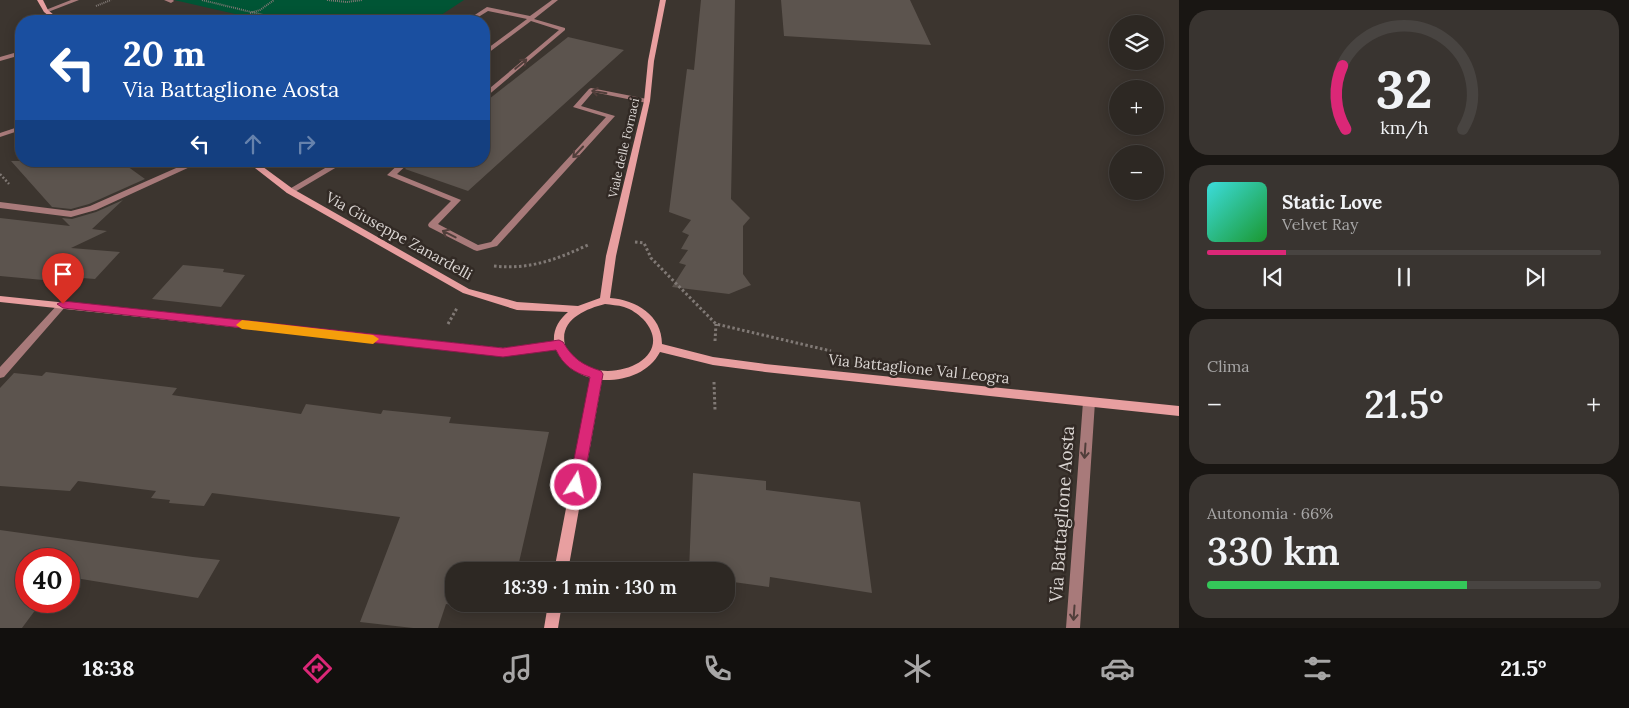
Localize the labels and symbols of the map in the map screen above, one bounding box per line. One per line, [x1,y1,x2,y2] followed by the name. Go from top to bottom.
[514,59,527,70] one-way arrow
[592,87,608,97] one-way arrow
[605,97,642,200] street label: Viale delle Fornaci
[572,145,584,158] one-way arrow
[322,187,476,284] street label: Via Giuseppe Zanardelli
[442,229,457,238] one-way arrow
[42,253,84,304] pin
[827,349,1011,387] street label: Via Battaglione Val Leogra
[1044,425,1079,604] street label: Via Battaglione Aosta
[1081,443,1090,459] one-way arrow
[549,458,601,510] position arrow
[15,548,80,613] speed limit sign: 40
[1069,605,1078,621] one-way arrow

